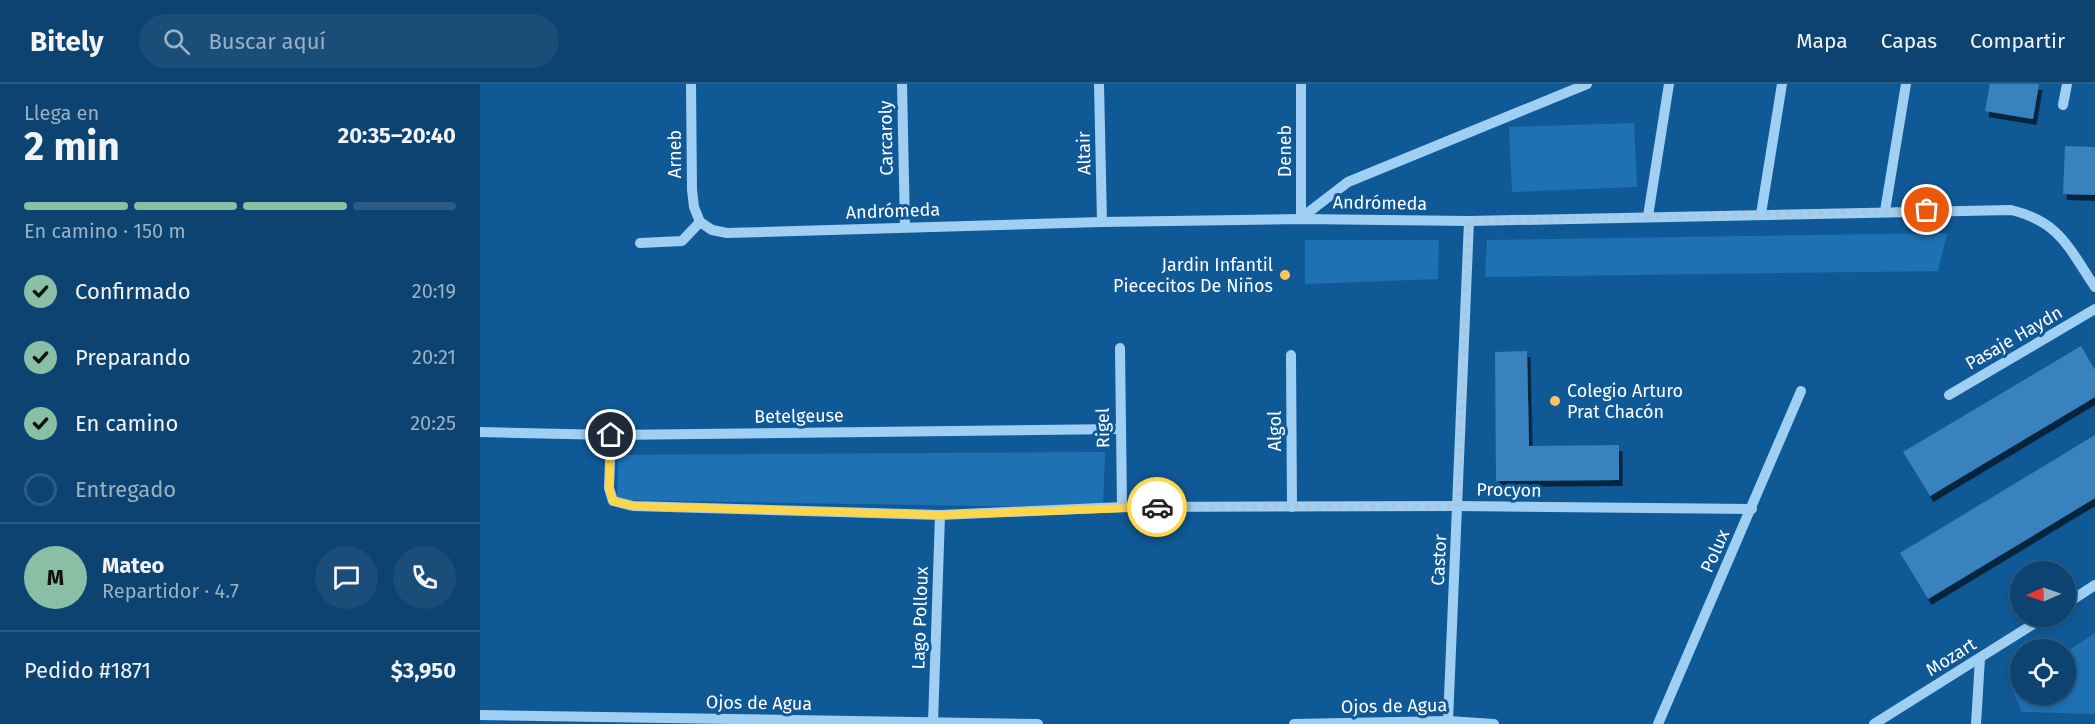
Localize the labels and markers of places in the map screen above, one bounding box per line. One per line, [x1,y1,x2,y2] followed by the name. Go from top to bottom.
[1901,184,1952,235] pin
[1113,254,1273,297] place label: Jardin Infantil Piececitos De Niños
[1278,268,1292,282] marker: Jardin Infantil Piececitos De Niños
[1567,380,1683,423] place label: Colegio Arturo Prat Chacón
[1548,394,1562,408] marker: Colegio Arturo Prat Chacón
[585,409,636,460] pin

